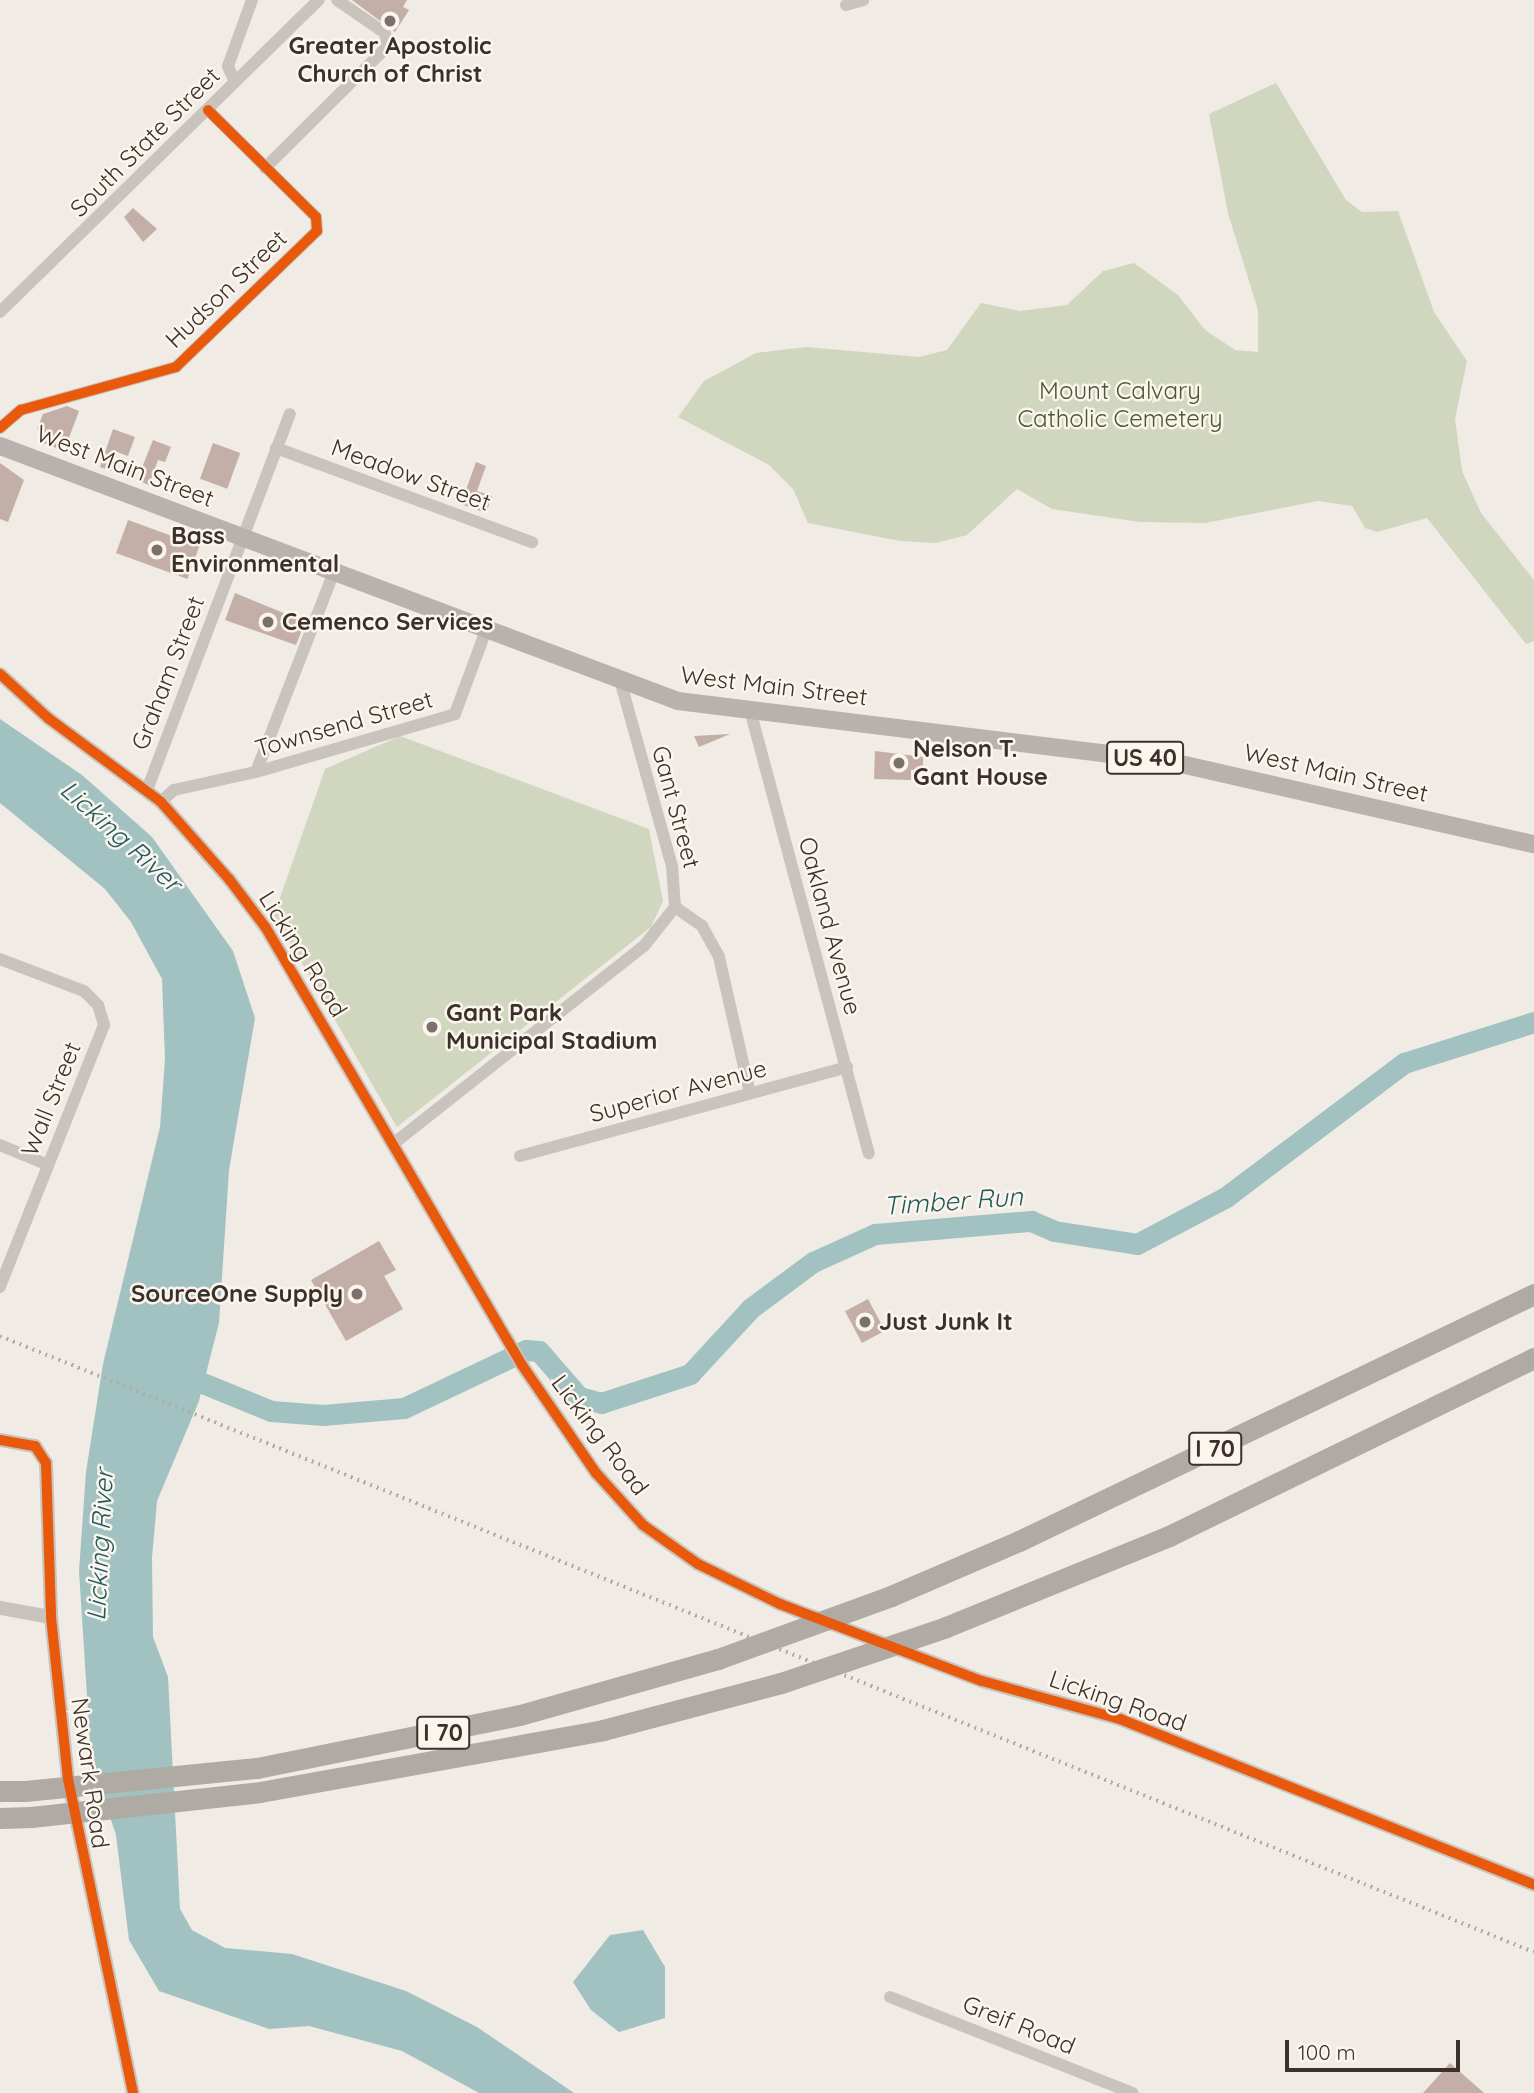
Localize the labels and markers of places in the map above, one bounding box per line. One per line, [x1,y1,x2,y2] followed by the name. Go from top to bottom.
[382,13,398,29] marker: Greater Apostolic Church of Christ
[288,32,492,88] place label: Greater Apostolic Church of Christ
[171,522,339,578] place label: Bass Environmental
[149,542,165,558] marker: Bass Environmental
[282,608,493,636] place label: Cemenco Services
[260,614,276,630] marker: Cemenco Services
[913,735,1048,791] place label: Nelson T. Gant House
[891,755,907,771] marker: Nelson T. Gant House
[446,999,657,1055] place label: Gant Park Municipal Stadium
[424,1019,440,1035] marker: Gant Park Municipal Stadium
[131,1280,343,1308] place label: SourceOne Supply
[349,1286,365,1302] marker: SourceOne Supply
[879,1308,1013,1336] place label: Just Junk It
[857,1314,873,1330] marker: Just Junk It

